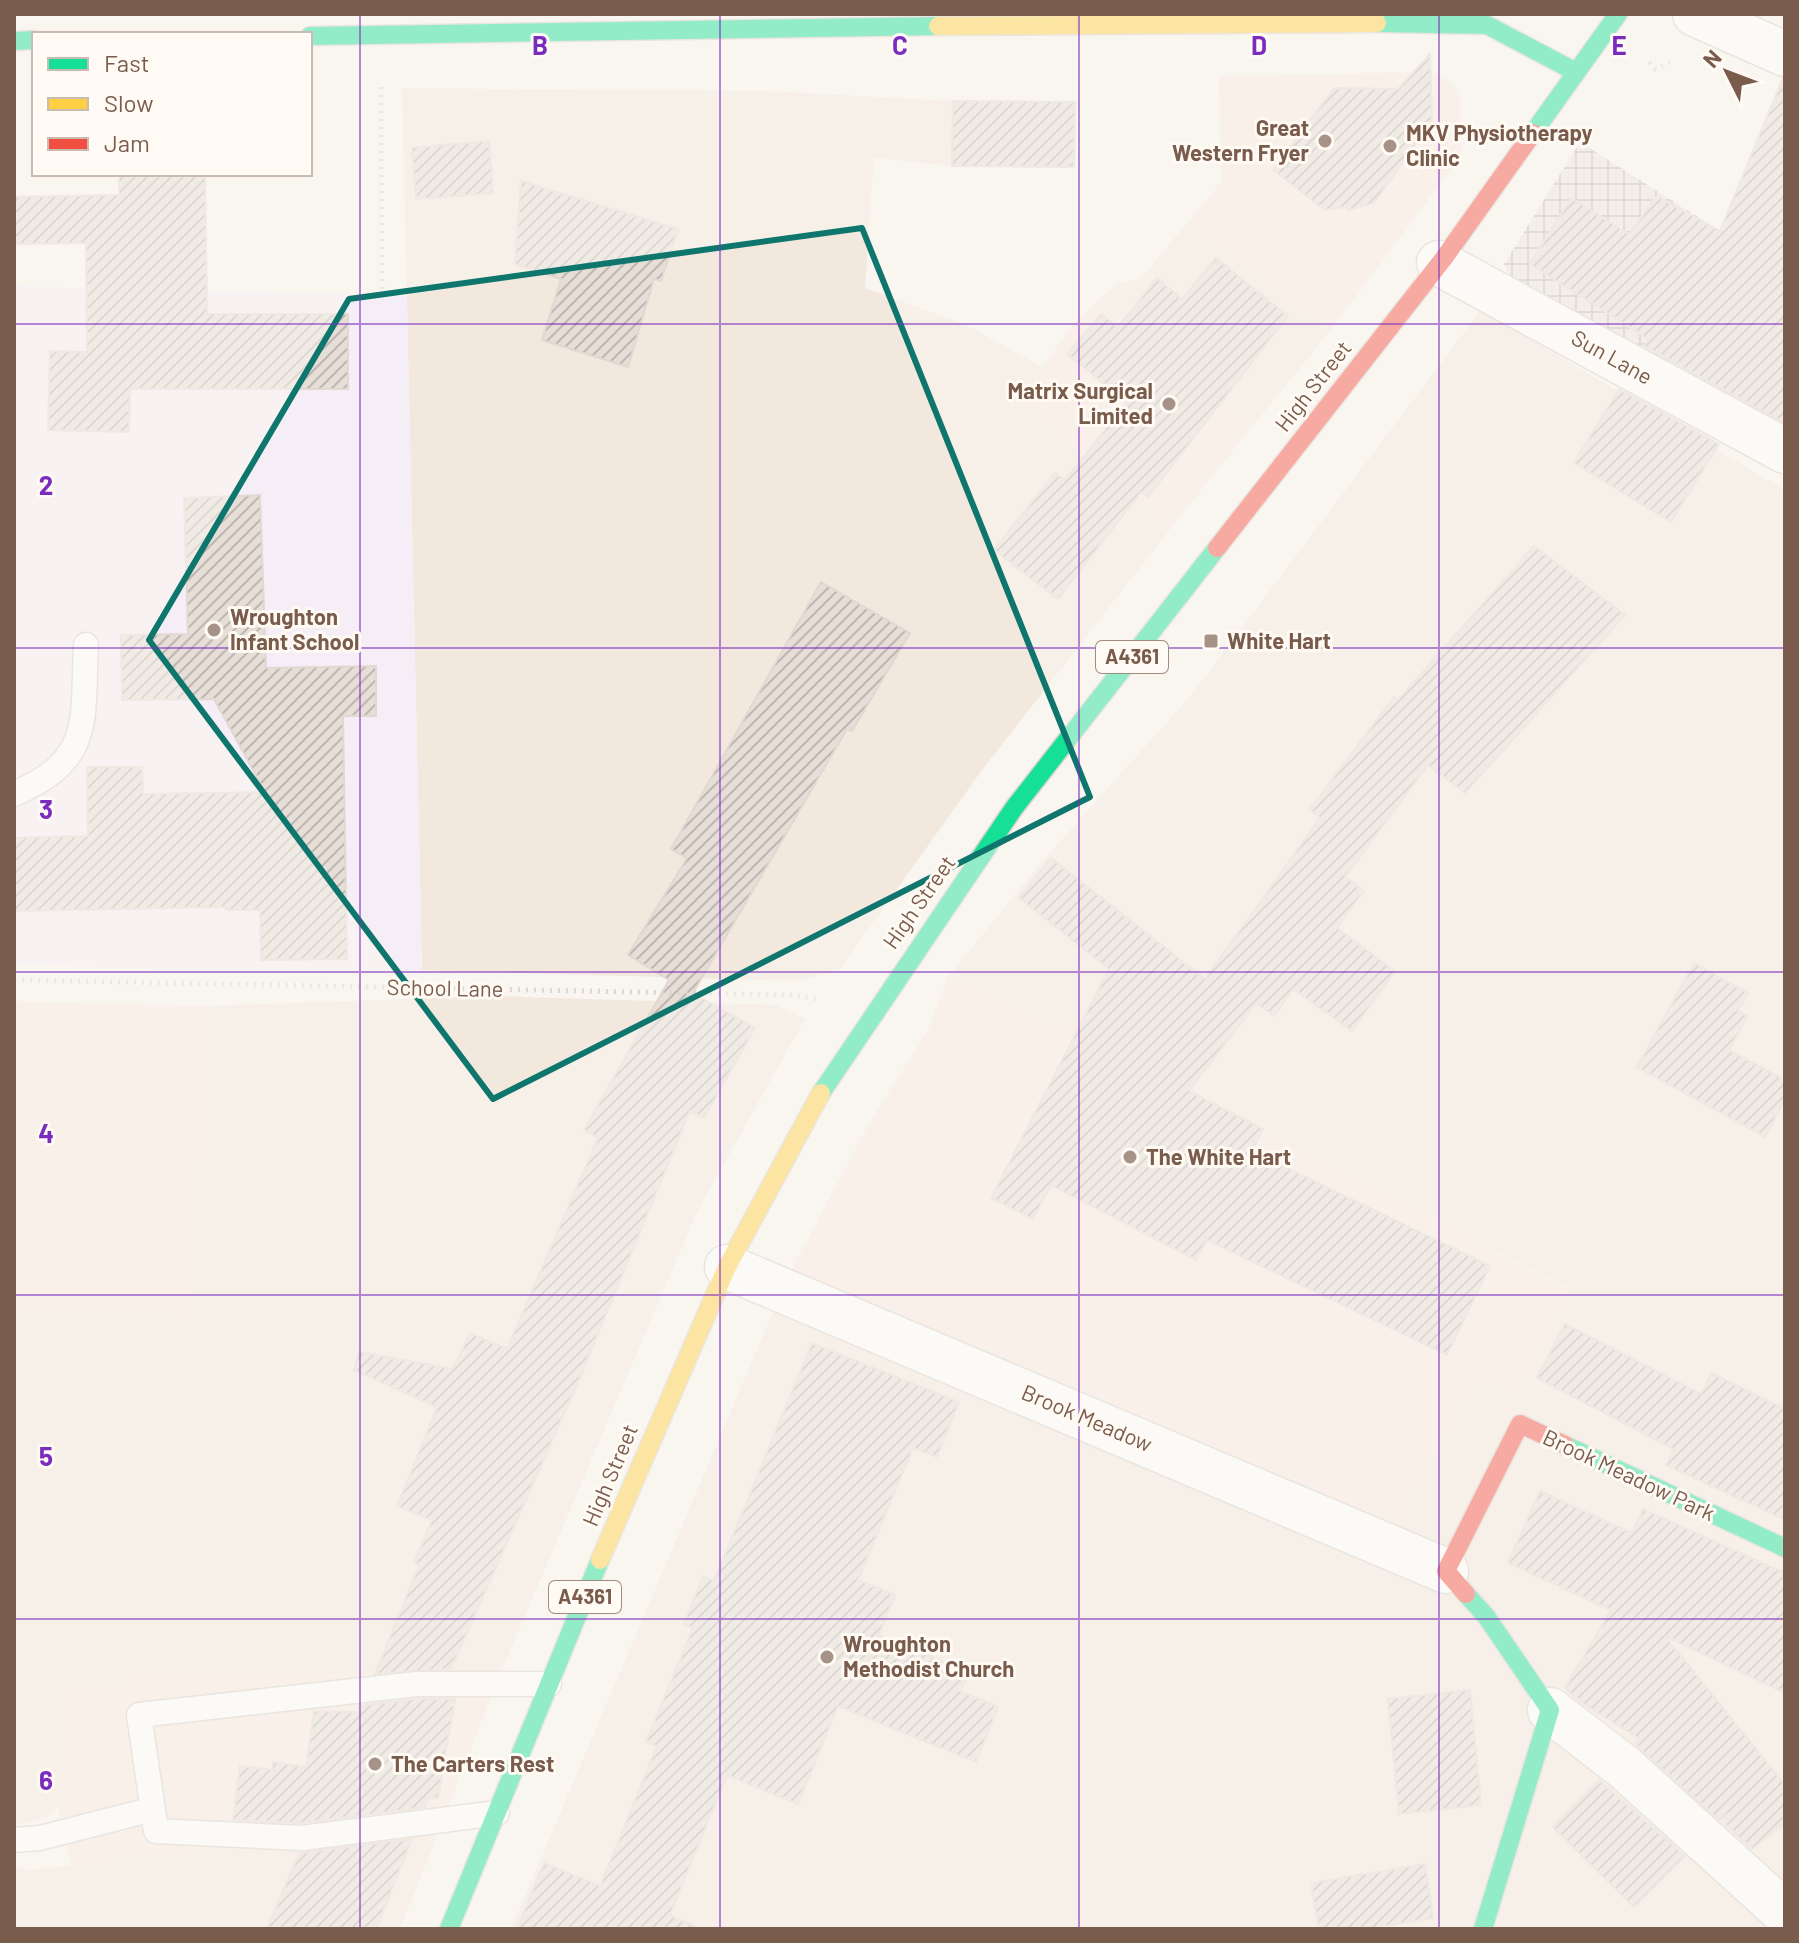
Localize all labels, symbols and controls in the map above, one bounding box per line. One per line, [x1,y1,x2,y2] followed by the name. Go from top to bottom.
[532,29,548,60] text: B
[892,29,908,60] text: C
[1251,29,1267,60] text: D
[1611,29,1627,60] text: E
[32,32,312,176] legend
[1687,32,1767,112] north arrow
[1697,44,1726,72] text: N
[104,48,149,77] text: Fast
[104,88,153,117] text: Slow
[1172,114,1310,165] place label: Great Western Fryer
[1406,119,1593,170] place label: MKV Physiotherapy Clinic
[104,128,150,157] text: Jam
[1316,132,1334,150] marker: Great Western Fryer
[1381,137,1399,155] marker: MKV Physiotherapy Clinic
[1568,323,1657,389] street label: Sun Lane
[1269,335,1356,436] street label: High Street
[1008,377,1153,428] place label: Matrix Surgical Limited
[1160,395,1178,413] marker: Matrix Surgical Limited
[39,469,53,500] text: 2
[230,603,359,654] place label: Wroughton Infant School
[205,621,223,639] marker: Wroughton Infant School
[1227,627,1331,653] place label: White Hart
[1202,632,1220,650] marker: White Hart
[1096,641,1168,673] road number: A4361
[39,793,53,824] text: 3
[877,850,960,953] street label: High Street
[386,973,504,1001] street label: School Lane
[38,1117,54,1148] text: 4
[1146,1143,1291,1169] place label: The White Hart
[1121,1148,1139,1166] marker: The White Hart
[1018,1378,1157,1456] street label: Brook Meadow
[576,1420,642,1529] street label: High Street
[1539,1423,1720,1525] street label: Brook Meadow Park
[39,1440,53,1471] text: 5
[549,1581,621,1613] road number: A4361
[843,1630,1014,1681] place label: Wroughton Methodist Church
[818,1648,836,1666] marker: Wroughton Methodist Church
[391,1750,554,1776] place label: The Carters Rest
[366,1755,384,1773] marker: The Carters Rest
[39,1764,53,1795] text: 6

